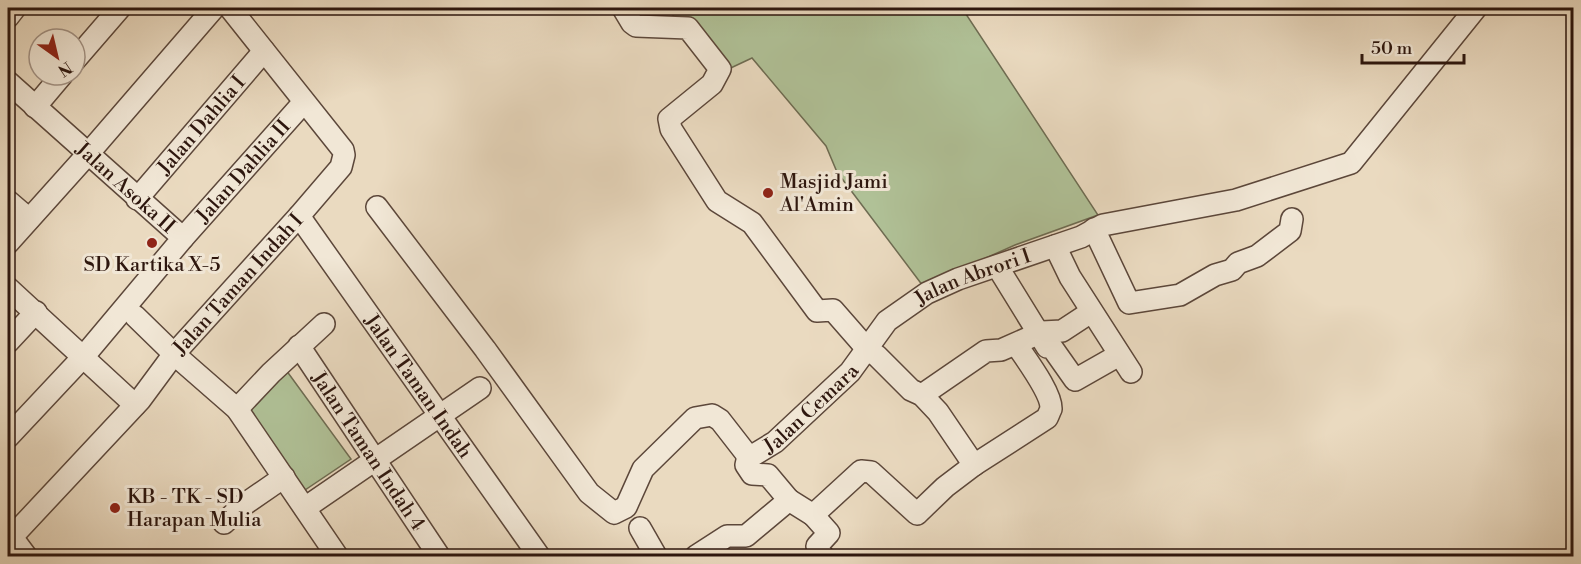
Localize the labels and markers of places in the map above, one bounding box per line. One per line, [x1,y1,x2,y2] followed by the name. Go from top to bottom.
[779,170,888,218] place label: Masjid Jami Al'Amin
[761,186,775,200] marker: Masjid Jami Al'Amin
[145,236,159,250] marker: SD Kartika X-5
[84,253,220,278] place label: SD Kartika X-5
[127,485,262,533] place label: KB - TK - SD Harapan Mulia
[108,501,122,515] marker: KB - TK - SD Harapan Mulia

